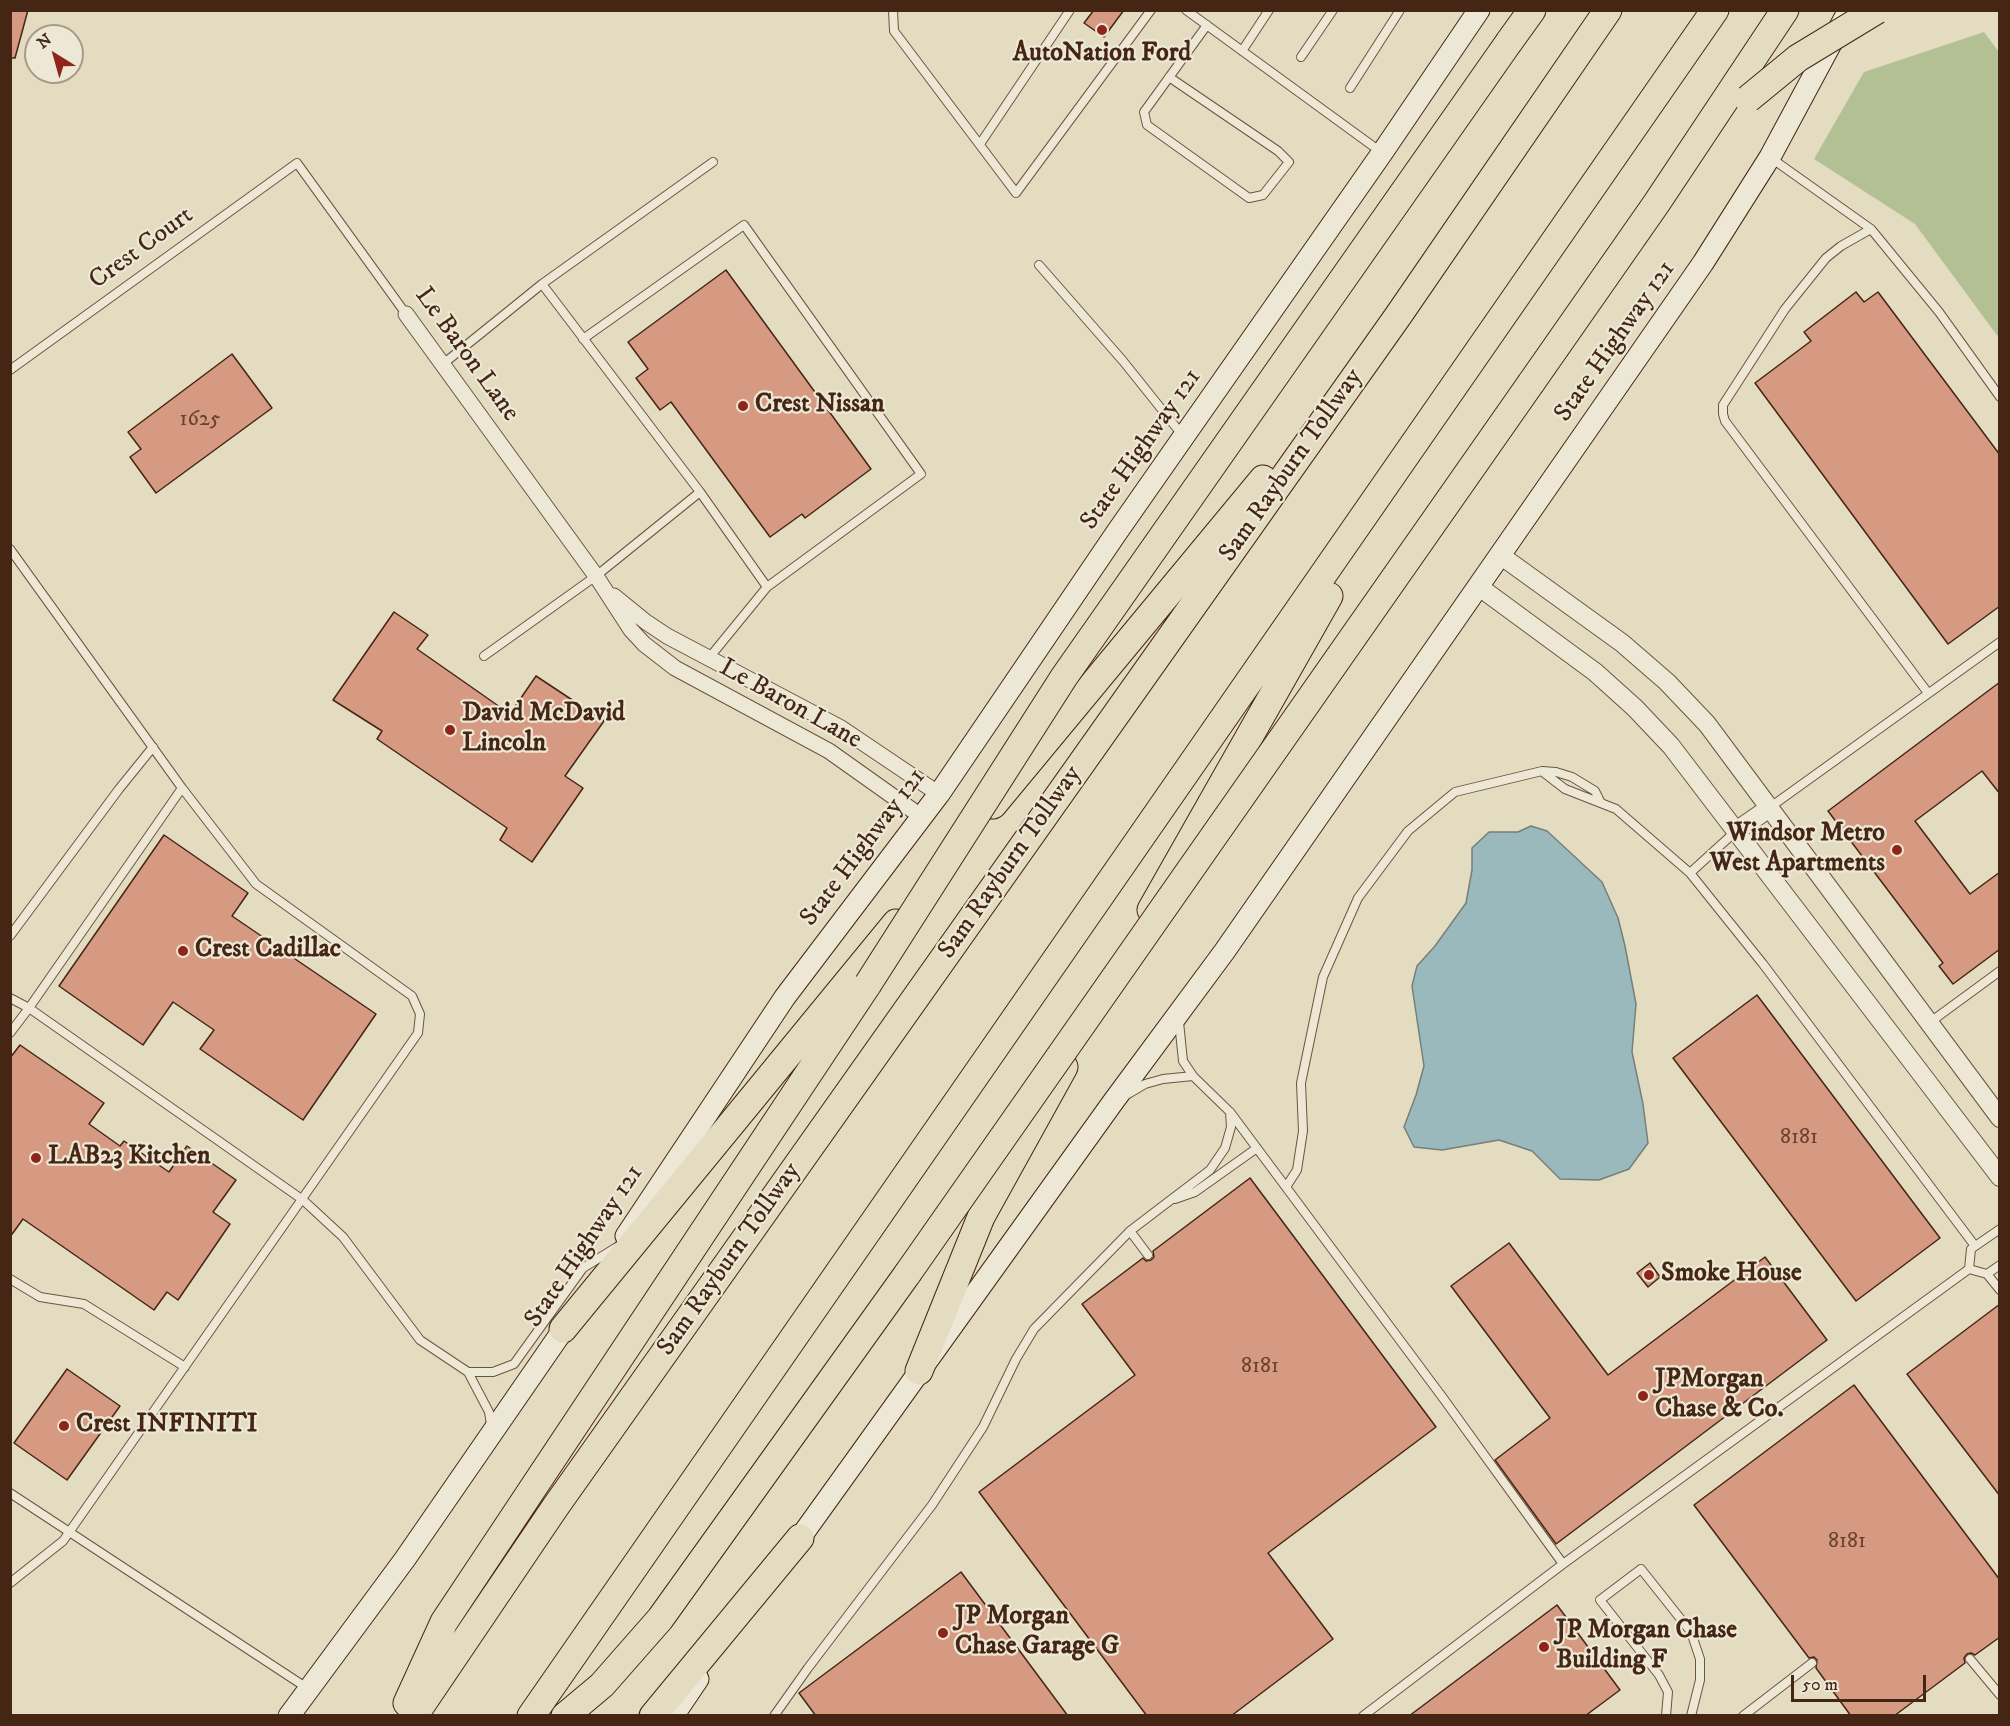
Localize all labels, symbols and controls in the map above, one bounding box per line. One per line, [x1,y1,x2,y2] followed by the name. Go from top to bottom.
[1095,23,1109,37] marker: AutoNation Ford
[24,24,84,84] north arrow
[33,29,56,53] text: N
[1013,39,1191,71] place label: AutoNation Ford
[84,201,200,297] street label: Crest Court
[1549,255,1683,429] street label: State Highway 121
[407,282,525,428] street label: Le Baron Lane
[1075,363,1209,537] street label: State Highway 121
[1214,363,1370,569] street label: Sam Rayburn Tollway
[755,390,885,422] place label: Crest Nissan
[736,399,750,413] marker: Crest Nissan
[179,407,221,433] house number: 1625
[713,653,867,757] street label: Le Baron Lane
[462,699,625,760] place label: David McDavid Lincoln
[443,723,457,737] marker: David McDavid Lincoln
[933,760,1089,966] street label: Sam Rayburn Tollway
[794,763,934,933] street label: State Highway 121
[1710,819,1885,880] place label: Windsor Metro West Apartments
[1890,843,1904,857] marker: Windsor Metro West Apartments
[195,935,341,967] place label: Crest Cadillac
[176,944,190,958] marker: Crest Cadillac
[1780,1125,1818,1151] house number: 8181
[48,1142,210,1174] place label: LAB23 Kitchen
[29,1151,43,1165] marker: LAB23 Kitchen
[652,1157,808,1363] street label: Sam Rayburn Tollway
[519,1160,651,1334] street label: State Highway 121
[1661,1259,1802,1291] place label: Smoke House
[1642,1268,1656,1282] marker: Smoke House
[1241,1354,1279,1380] house number: 8181
[1655,1365,1784,1426] place label: JPMorgan Chase & Co.
[1636,1389,1650,1403] marker: JPMorgan Chase & Co.
[76,1410,257,1442] place label: Crest INFINITI
[57,1419,71,1433] marker: Crest INFINITI
[1828,1529,1866,1555] house number: 8181
[955,1602,1119,1664] place label: JP Morgan Chase Garage G
[1556,1616,1737,1678] place label: JP Morgan Chase Building F
[936,1626,950,1640] marker: JP Morgan Chase Garage G
[1537,1640,1551,1654] marker: JP Morgan Chase Building F
[1794,1663,1929,1701] scale bar
[1802,1674,1838,1696] text: 50 m

